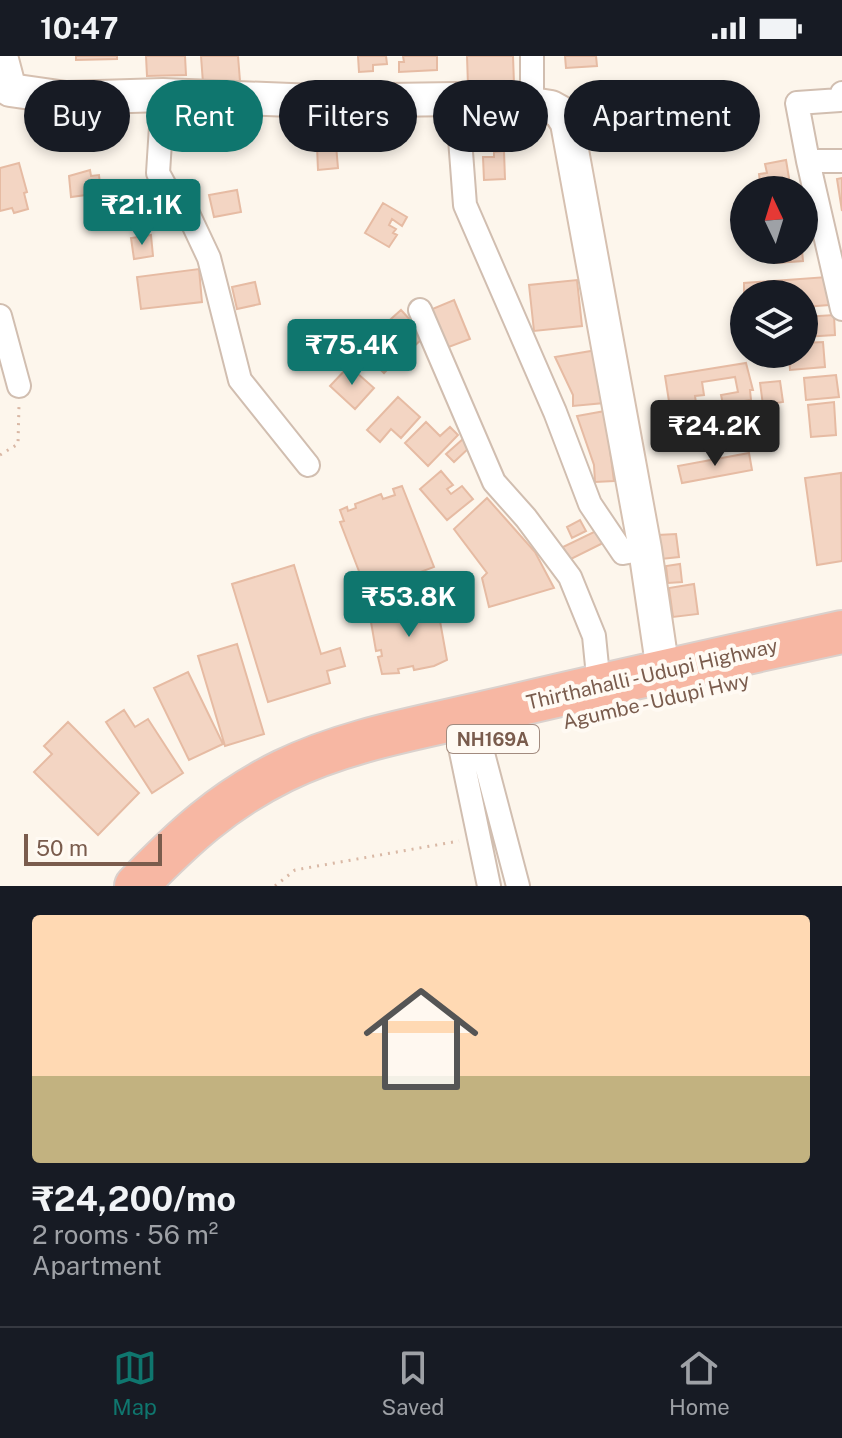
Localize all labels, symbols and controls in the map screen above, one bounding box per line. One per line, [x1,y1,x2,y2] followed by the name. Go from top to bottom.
[40,10,119,46] text: 10:47
[24,80,130,152] chip: Buy
[146,80,263,152] chip: Rent
[279,80,417,152] chip: Filters
[433,80,548,152] chip: New
[564,80,760,152] chip: Apartment
[730,176,818,264] north arrow
[730,176,818,368] map controls
[77,179,207,247] pin: ₹21.1K
[101,189,183,220] text: ₹21.1K
[730,280,818,368] button: layers
[287,319,417,387] pin: ₹75.4K
[305,329,399,360] text: ₹75.4K
[650,400,780,468] pin: ₹24.2K
[669,410,761,441] text: ₹24.2K
[344,571,474,639] pin: ₹53.8K
[362,581,456,612] text: ₹53.8K
[524,633,780,715] street label: Thirthahalli - Udupi Highway
[560,668,752,734] street label: Agumbe - Udupi Hwy
[447,725,539,753] road number: NH169A
[24,830,162,866] scale bar
[36,835,88,861] text: 50 m
[349,967,493,1111] icon: home
[32,1179,236,1219] text: ₹24,200/mo
[32,1219,218,1250] text: 2 rooms · 56 m²
[32,1250,162,1281] text: Apartment
[112,1346,157,1420] tab: Map
[382,1346,444,1420] tab: Saved
[669,1346,730,1420] tab: Home

